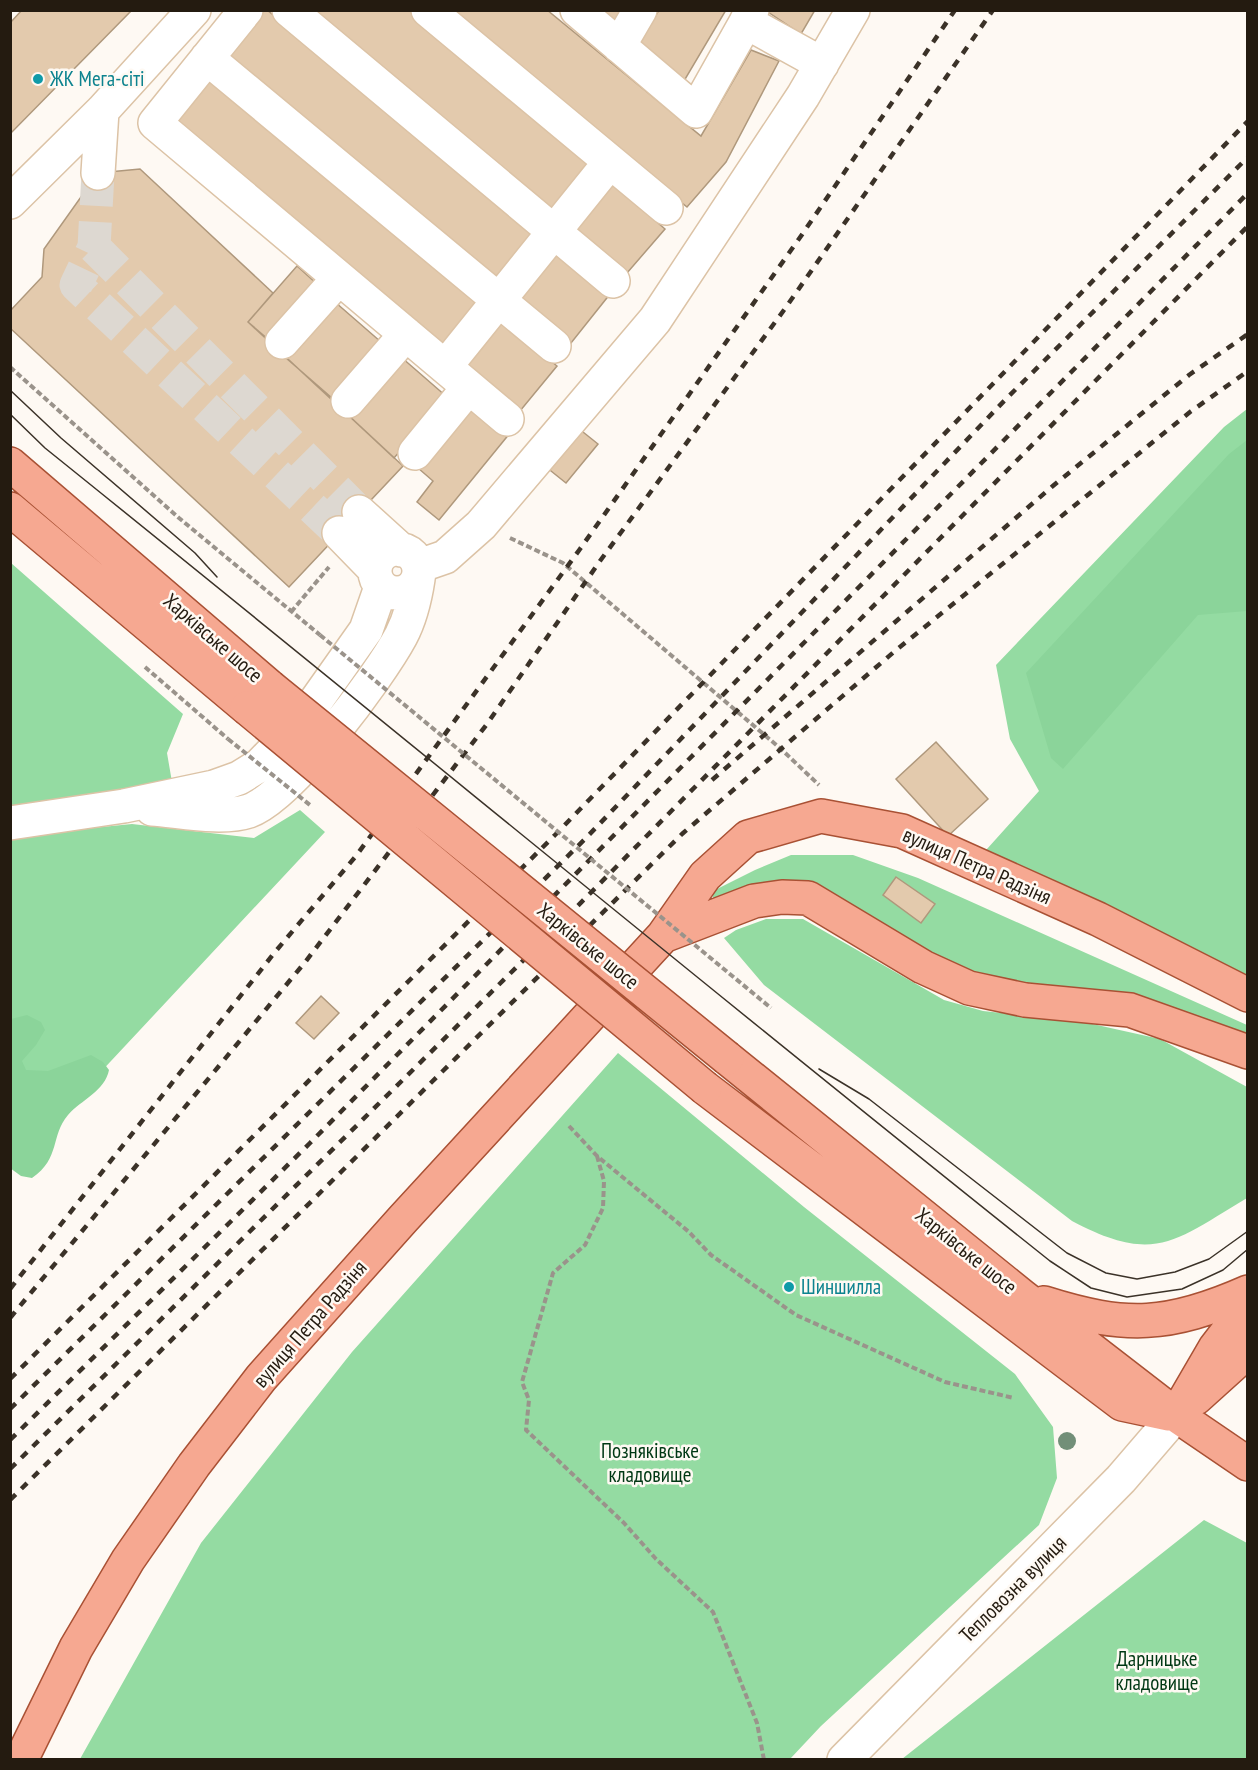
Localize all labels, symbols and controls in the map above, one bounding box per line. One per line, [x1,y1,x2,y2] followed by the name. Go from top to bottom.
[49,65,145,92] place label: ЖК Мега-сіті
[31,72,45,86] marker: ЖК Мега-сіті
[158,587,269,688] street label: Харківське шосе
[899,821,1056,910] street label: вулиця Петра Радзіня
[532,896,645,995] street label: Харківське шосе
[910,1201,1023,1300] street label: Харківське шосе
[247,1254,372,1393] street label: вулиця Петра Радзіня
[801,1273,881,1300] place label: Шиншилла
[782,1280,796,1294] marker: Шиншилла
[601,1437,699,1488] park label: Позняківське кладовище
[953,1529,1072,1648] street label: Тепловозна вулиця
[1116,1645,1198,1696] park label: Дарницьке кладовище

